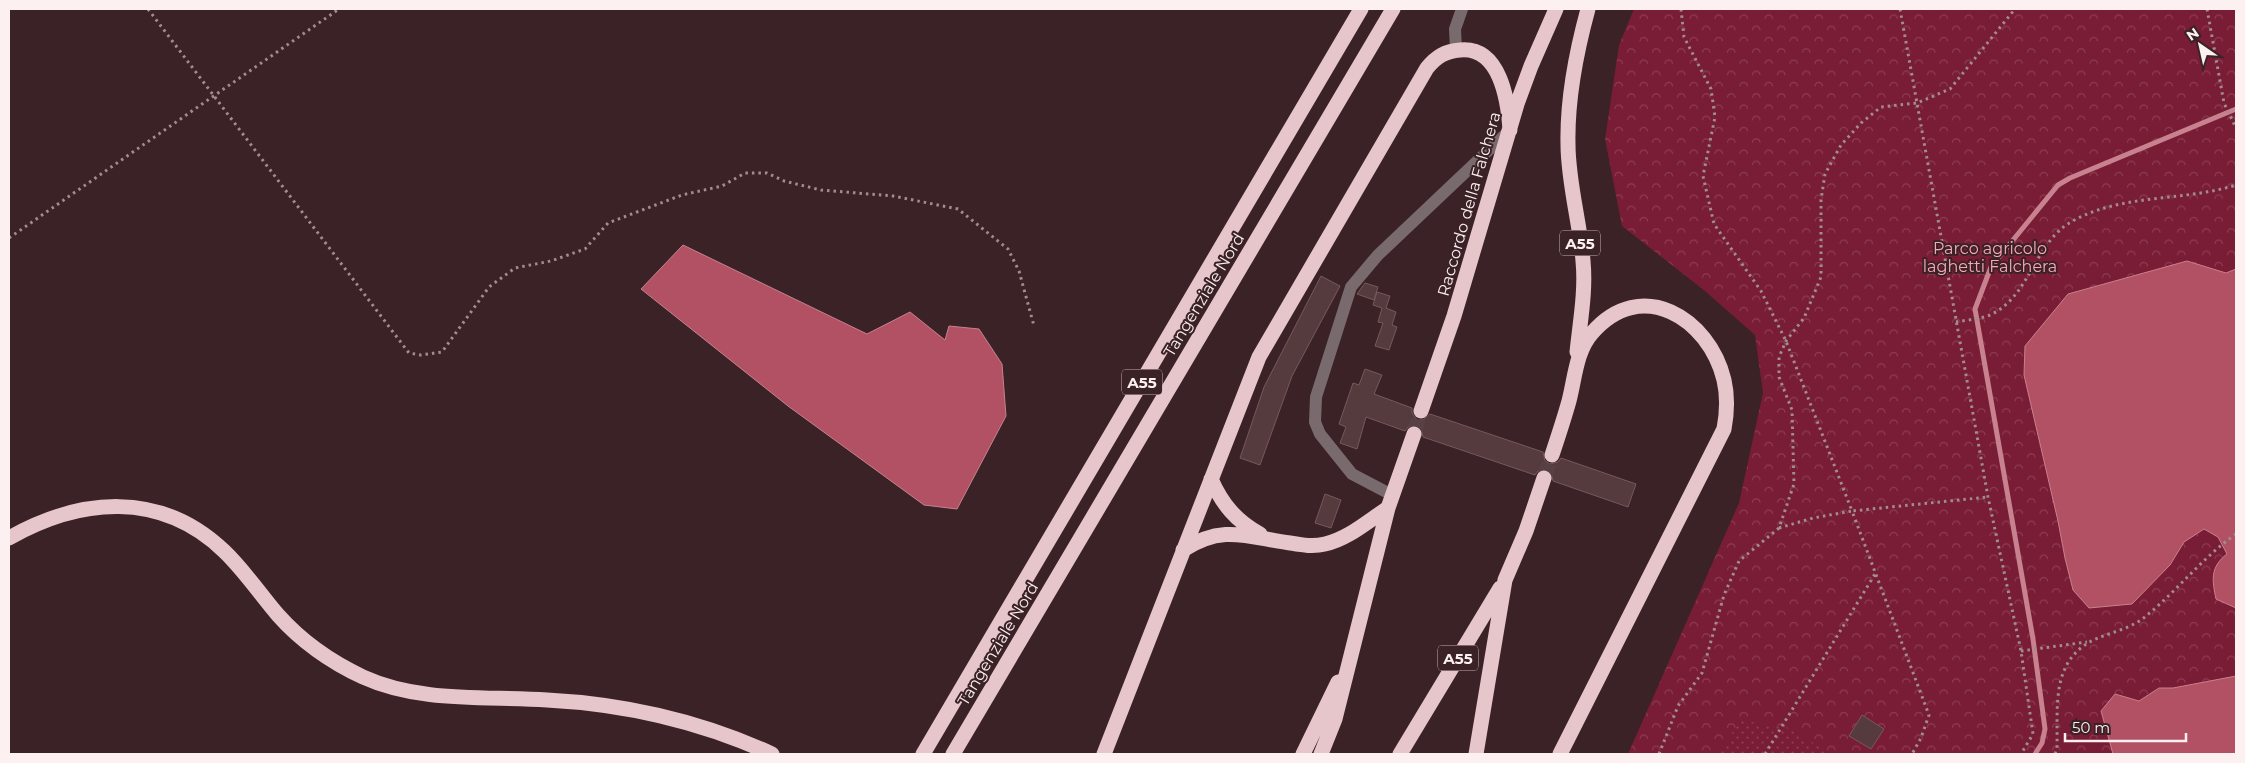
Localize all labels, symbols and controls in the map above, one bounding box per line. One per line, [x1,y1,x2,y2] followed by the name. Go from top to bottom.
[2175,20,2225,70] north arrow
[2183,24,2202,45] text: N
[1434,110,1504,298] street label: Raccordo della Falchera
[1160,230,1248,360] street label: Tangenziale Nord
[1560,230,1600,256] road number: A55
[1923,239,2057,276] park label: Parco agricolo laghetti Falchera
[1122,370,1162,394] road number: A55
[954,579,1042,709] street label: Tangenziale Nord
[1438,646,1478,670] road number: A55
[2065,710,2186,742] scale bar
[2072,718,2110,737] text: 50 m

